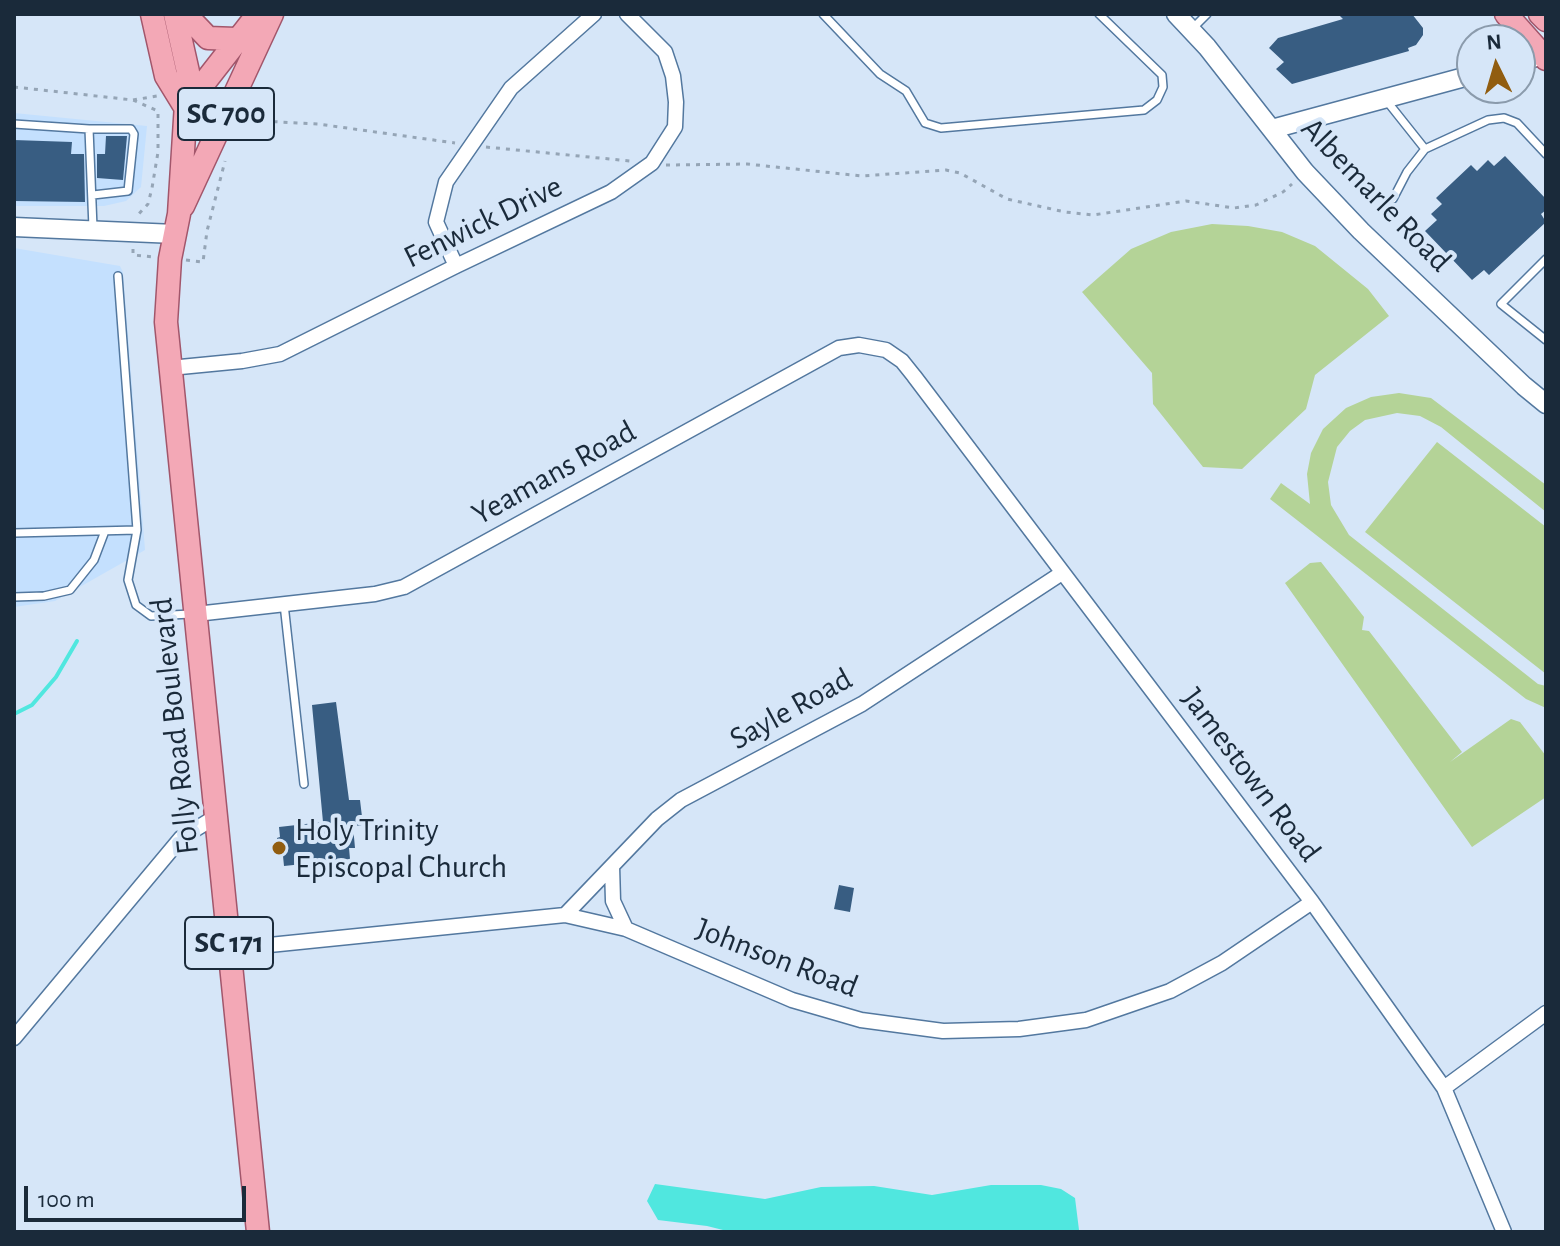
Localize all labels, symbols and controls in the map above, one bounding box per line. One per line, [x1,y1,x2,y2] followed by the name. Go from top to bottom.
[1456,24,1536,104] north arrow
[1485,30,1503,54] text: N
[178,88,274,140] road number: SC 700
[1293,110,1459,280] street label: Albemarle Road
[398,167,568,277] street label: Fenwick Drive
[465,412,643,534] street label: Yeamans Road
[142,596,208,856] street label: Folly Road Boulevard
[723,660,859,758] street label: Sayle Road
[1173,680,1329,870] street label: Jamestown Road
[295,811,507,886] place label: Holy Trinity Episcopal Church
[270,839,288,857] marker: Holy Trinity Episcopal Church
[691,910,863,1006] street label: Johnson Road
[185,917,273,969] road number: SC 171
[28,1170,250,1220] scale bar
[38,1188,95,1212] text: 100 m

